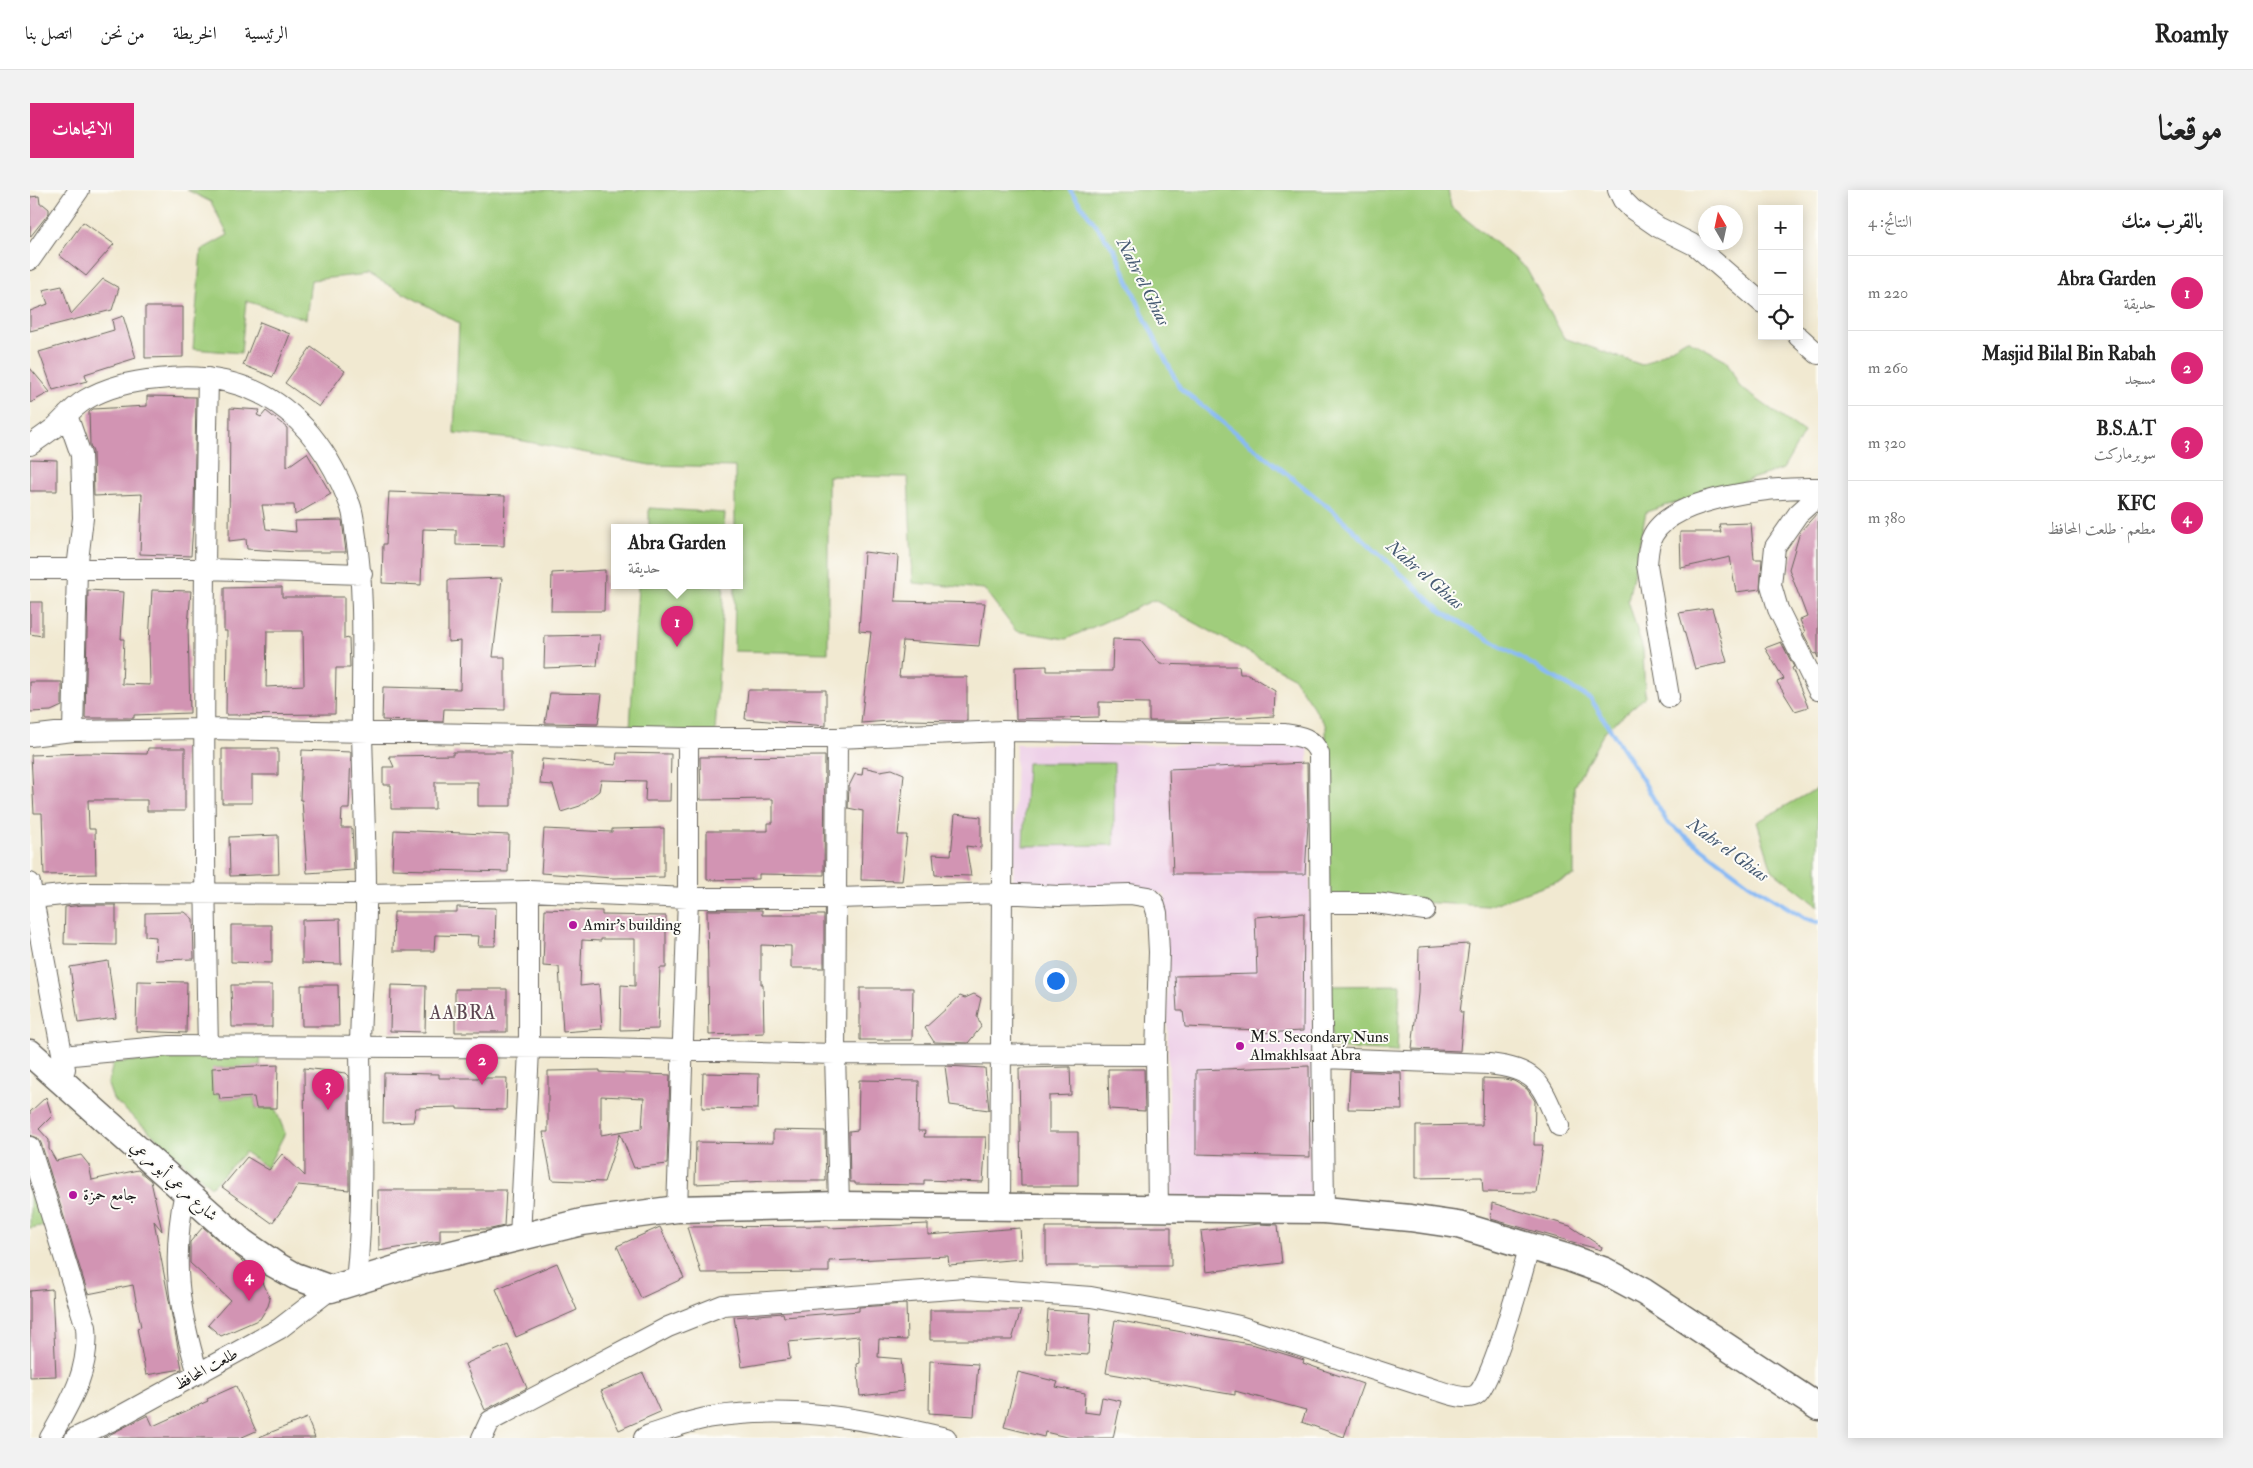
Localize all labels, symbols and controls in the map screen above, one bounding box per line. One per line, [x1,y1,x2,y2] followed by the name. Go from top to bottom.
[2154,19,2228,50] text: Roamly
[25,22,72,45] text: اتصل بنا
[100,22,145,45] text: من نحن
[173,22,217,45] text: الخريطة
[245,22,288,45] text: الرئيسية
[30,103,134,158] button: الاتجاهات
[2158,106,2223,150] text: موقعنا
[1698,205,1743,250] north arrow
[1758,205,1803,340] map controls
[1758,205,1803,250] button: +
[2121,208,2203,235] text: بالقرب منك
[1868,212,1912,232] text: النتائج: 4
[1111,234,1175,331] water label: Nahr el Ghias
[1758,250,1803,295] button: −
[2058,267,2156,291] text: Abra Garden
[1868,283,1908,303] text: 220 m
[2184,283,2190,303] text: 1
[2124,294,2156,314] text: حديقة
[1758,295,1803,340] button: locate
[1982,342,2156,366] text: Masjid Bilal Bin Rabah
[1868,358,1908,378] text: 260 m
[2183,358,2191,378] text: 2
[2125,369,2156,389] text: مسجد
[2096,417,2156,441] text: B.S.A.T
[1868,433,1906,453] text: 320 m
[2184,433,2190,453] text: 3
[2094,444,2156,464] text: سوبرماركت
[2117,492,2156,516] text: KFC
[1868,508,1906,528] text: 380 m
[2183,508,2191,528] text: 4
[2047,519,2156,539] text: مطعم · طلعت المحافظ
[611,524,743,589] popup
[628,531,726,555] text: Abra Garden
[1381,534,1469,616] water label: Nahr el Ghias
[628,558,660,578] text: حديقة
[661,606,693,647] pin: 1
[1682,812,1774,888] water label: Nahr el Ghias
[582,915,682,935] place label: Amir's building
[567,919,579,931] marker: Amir's building
[1043,968,1069,994] your location
[428,1001,497,1025] district label: AABRA
[1249,1027,1389,1065] place label: M.S. Secondary Nuns Almakhlsaat Abra
[1234,1040,1246,1052] marker: M.S. Secondary Nuns Almakhlsaat Abra
[466,1044,498,1085] pin: 2
[312,1069,344,1110] pin: 3
[124,1135,223,1228] street label: شارع مرعي أبو مرعي
[83,1185,137,1210] place label: جامع حمزة
[67,1189,79,1201] marker: جامع حمزة
[233,1260,265,1301] pin: 4
[171,1343,241,1395] street label: طلعت المحافظ

